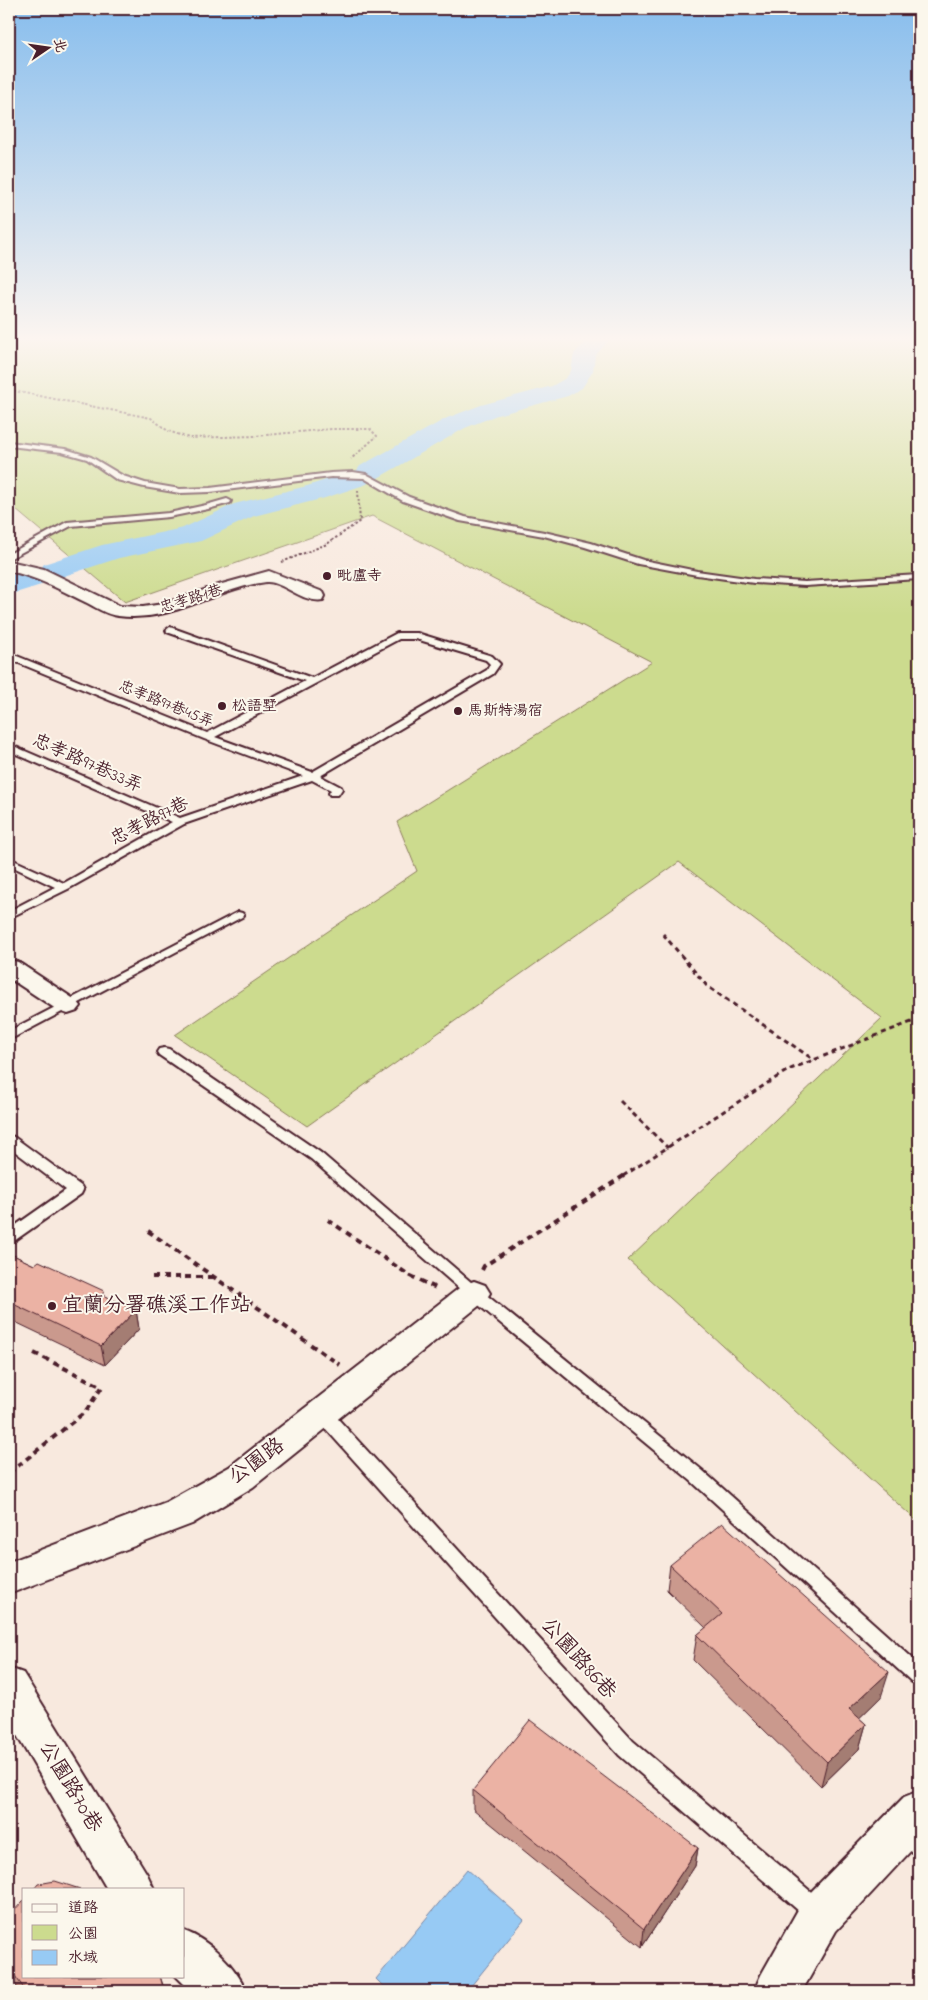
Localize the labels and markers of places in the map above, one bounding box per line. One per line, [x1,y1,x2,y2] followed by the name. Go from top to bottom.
[337,565,382,587] place label: 毗盧寺
[321,570,333,582] marker: 毗盧寺
[232,695,277,717] place label: 松語墅
[216,700,228,712] marker: 松語墅
[468,700,543,722] place label: 馬斯特湯宿
[452,705,464,717] marker: 馬斯特湯宿
[62,1291,251,1321] place label: 宜蘭分署礁溪工作站
[46,1300,58,1312] marker: 宜蘭分署礁溪工作站

